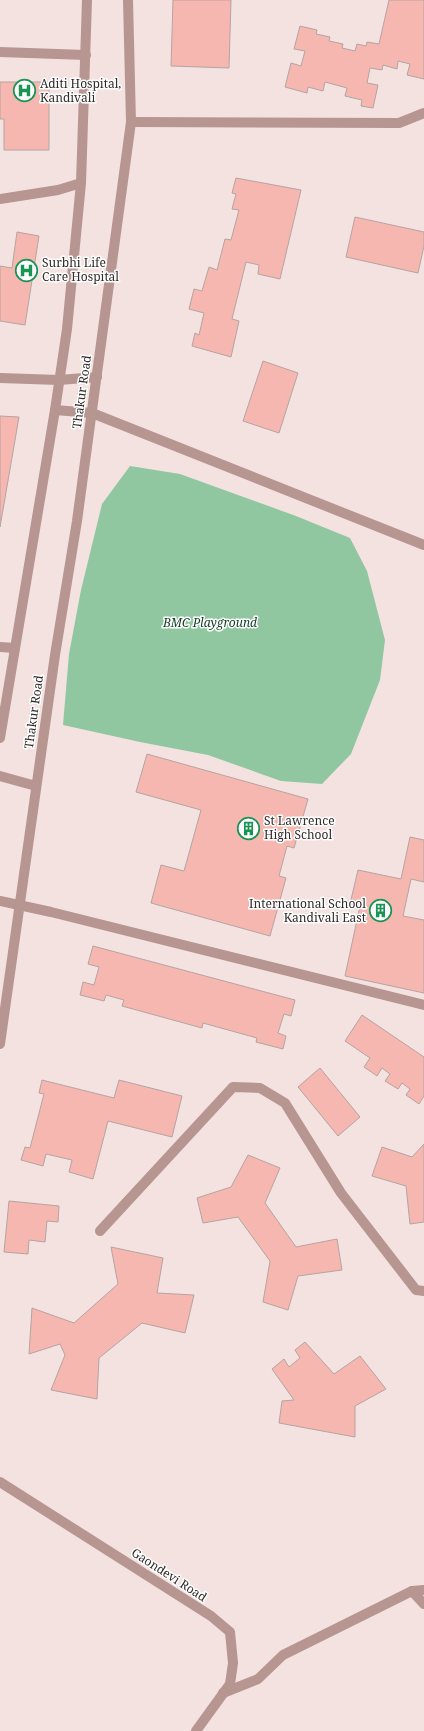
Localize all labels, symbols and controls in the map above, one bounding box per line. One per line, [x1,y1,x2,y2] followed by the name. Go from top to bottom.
[40,75,121,106] place label: Aditi Hospital, Kandivali
[11,78,37,104] hospital icon: Aditi Hospital, Kandivali
[42,254,119,285] place label: Surbhi Life Care Hospital
[13,257,39,283] hospital icon: Surbhi Life Care Hospital
[68,353,95,430] street label: Thakur Road
[162,614,257,631] park label: BMC Playground
[20,673,47,750] street label: Thakur Road
[264,812,335,843] place label: St Lawrence High School
[235,815,261,841] building icon: St Lawrence High School
[249,895,366,926] place label: International School Kandivali East
[368,898,394,924] building icon: International School Kandivali East
[128,1544,211,1606] street label: Gaondevi Road

